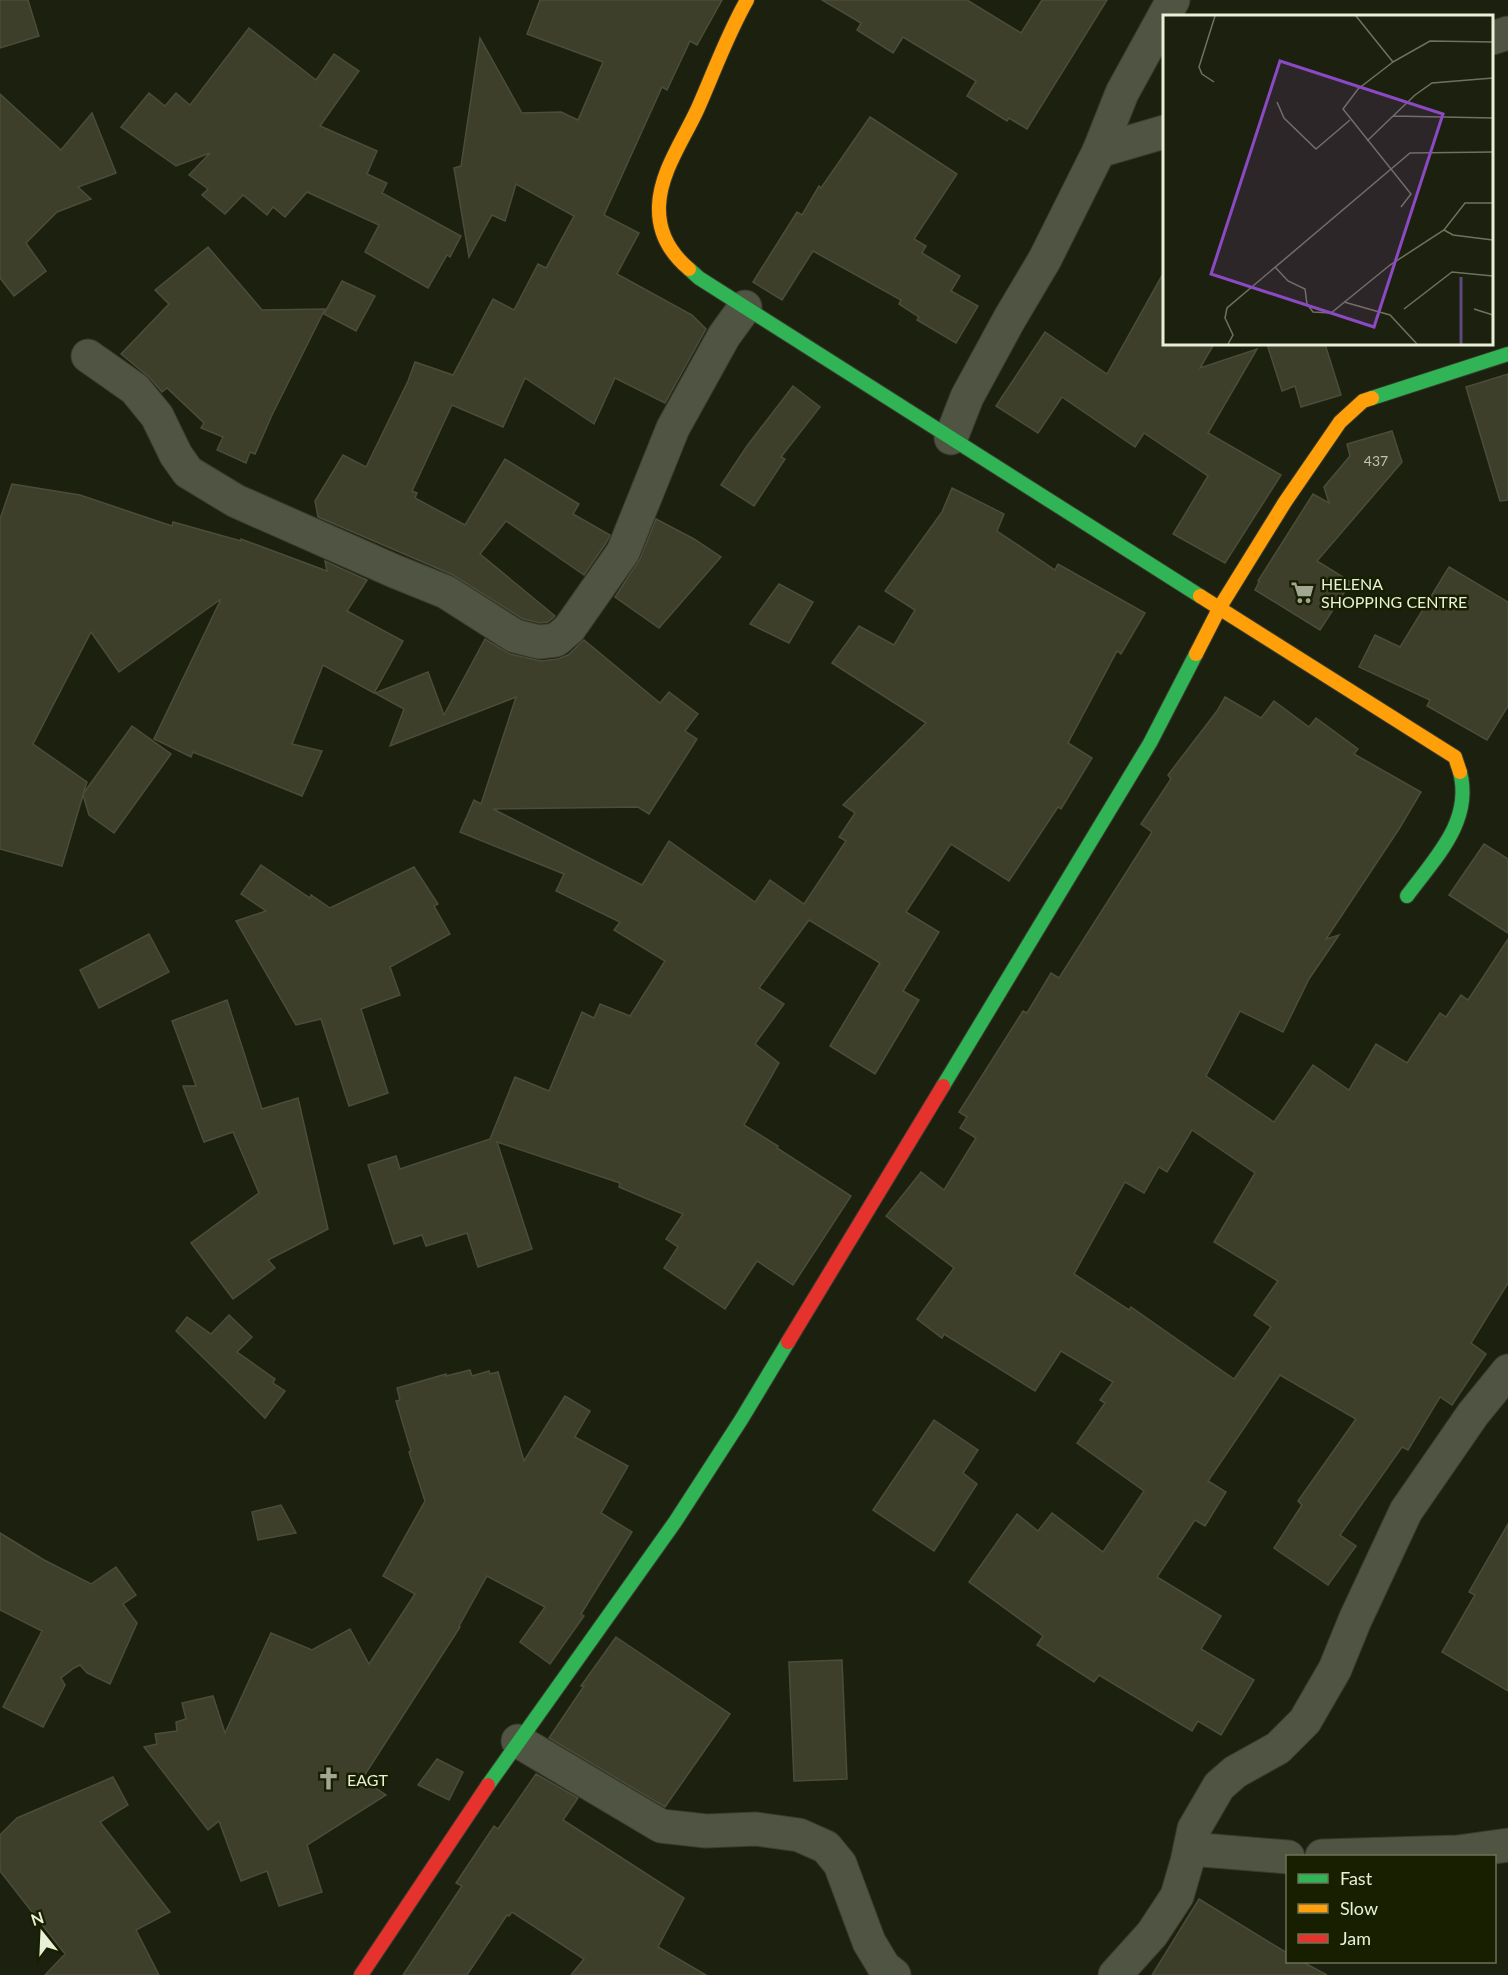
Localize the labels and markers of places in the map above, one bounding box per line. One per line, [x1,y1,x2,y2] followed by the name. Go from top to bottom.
[1321,574,1467,611] place label: HELENA SHOPPING CENTRE
[1290,579,1316,605] supermarket icon: HELENA SHOPPING CENTRE
[316,1766,342,1792] church icon: EAGT
[347,1770,388,1789] place label: EAGT

